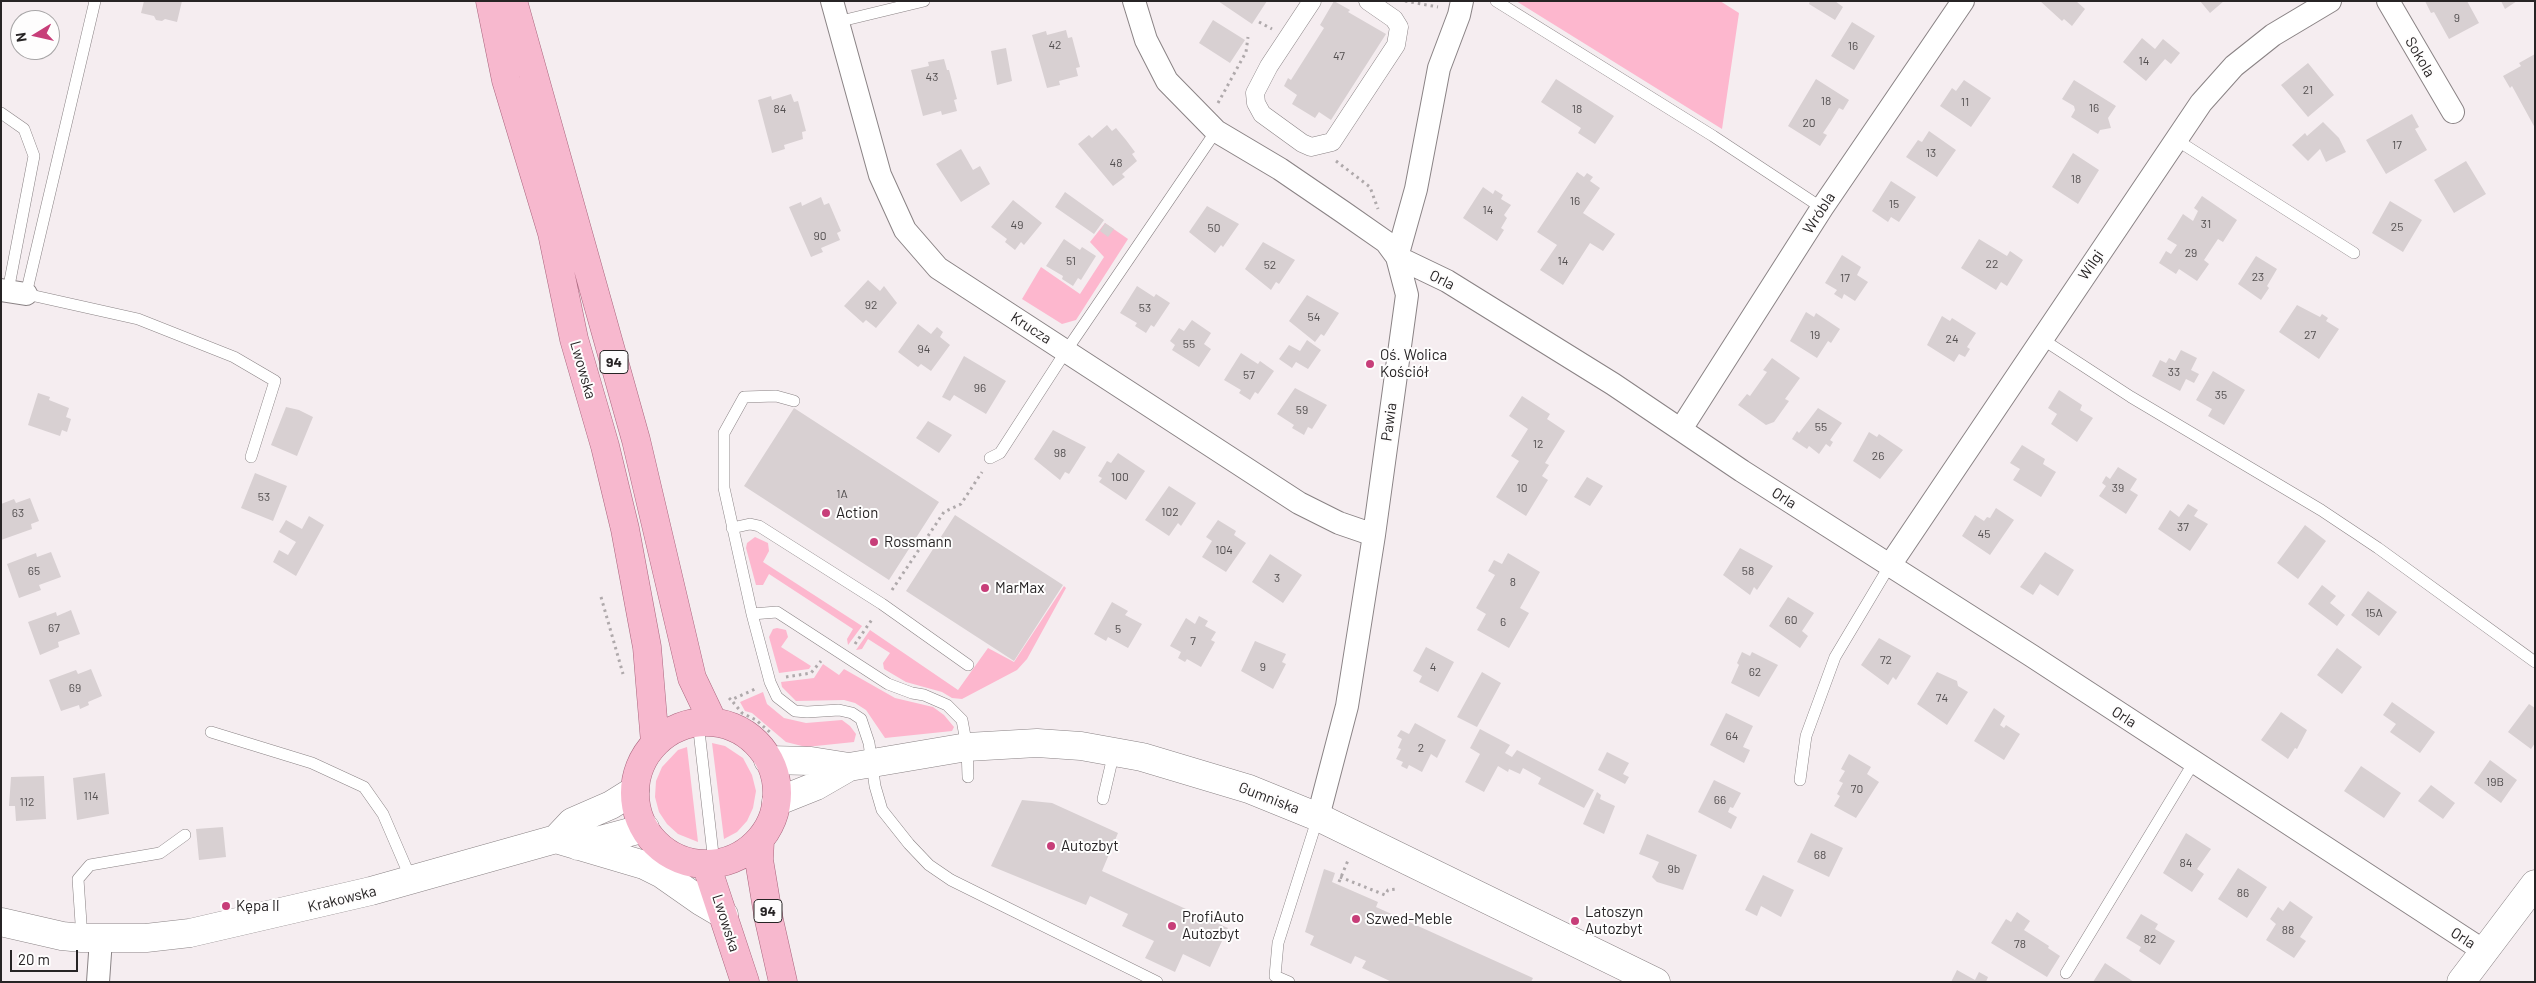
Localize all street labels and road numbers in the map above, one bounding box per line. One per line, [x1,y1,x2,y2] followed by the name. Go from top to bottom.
[2401,34,2439,80] street label: Sokola
[1799,189,1839,237] street label: Wróbla
[2075,247,2107,283] street label: Wilgi
[1426,266,1458,294] street label: Orla
[1007,308,1055,348] street label: Krucza
[566,339,600,401] street label: Lwowska
[600,351,628,374] road number: 94
[1377,402,1401,442] street label: Pawia
[1768,483,1800,513] street label: Orla
[2108,702,2140,732] street label: Orla
[1236,778,1302,818] street label: Gumniska
[306,882,378,916] street label: Krakowska
[708,892,744,954] street label: Lwowska
[754,899,782,922] road number: 94
[2447,923,2479,953] street label: Orla

